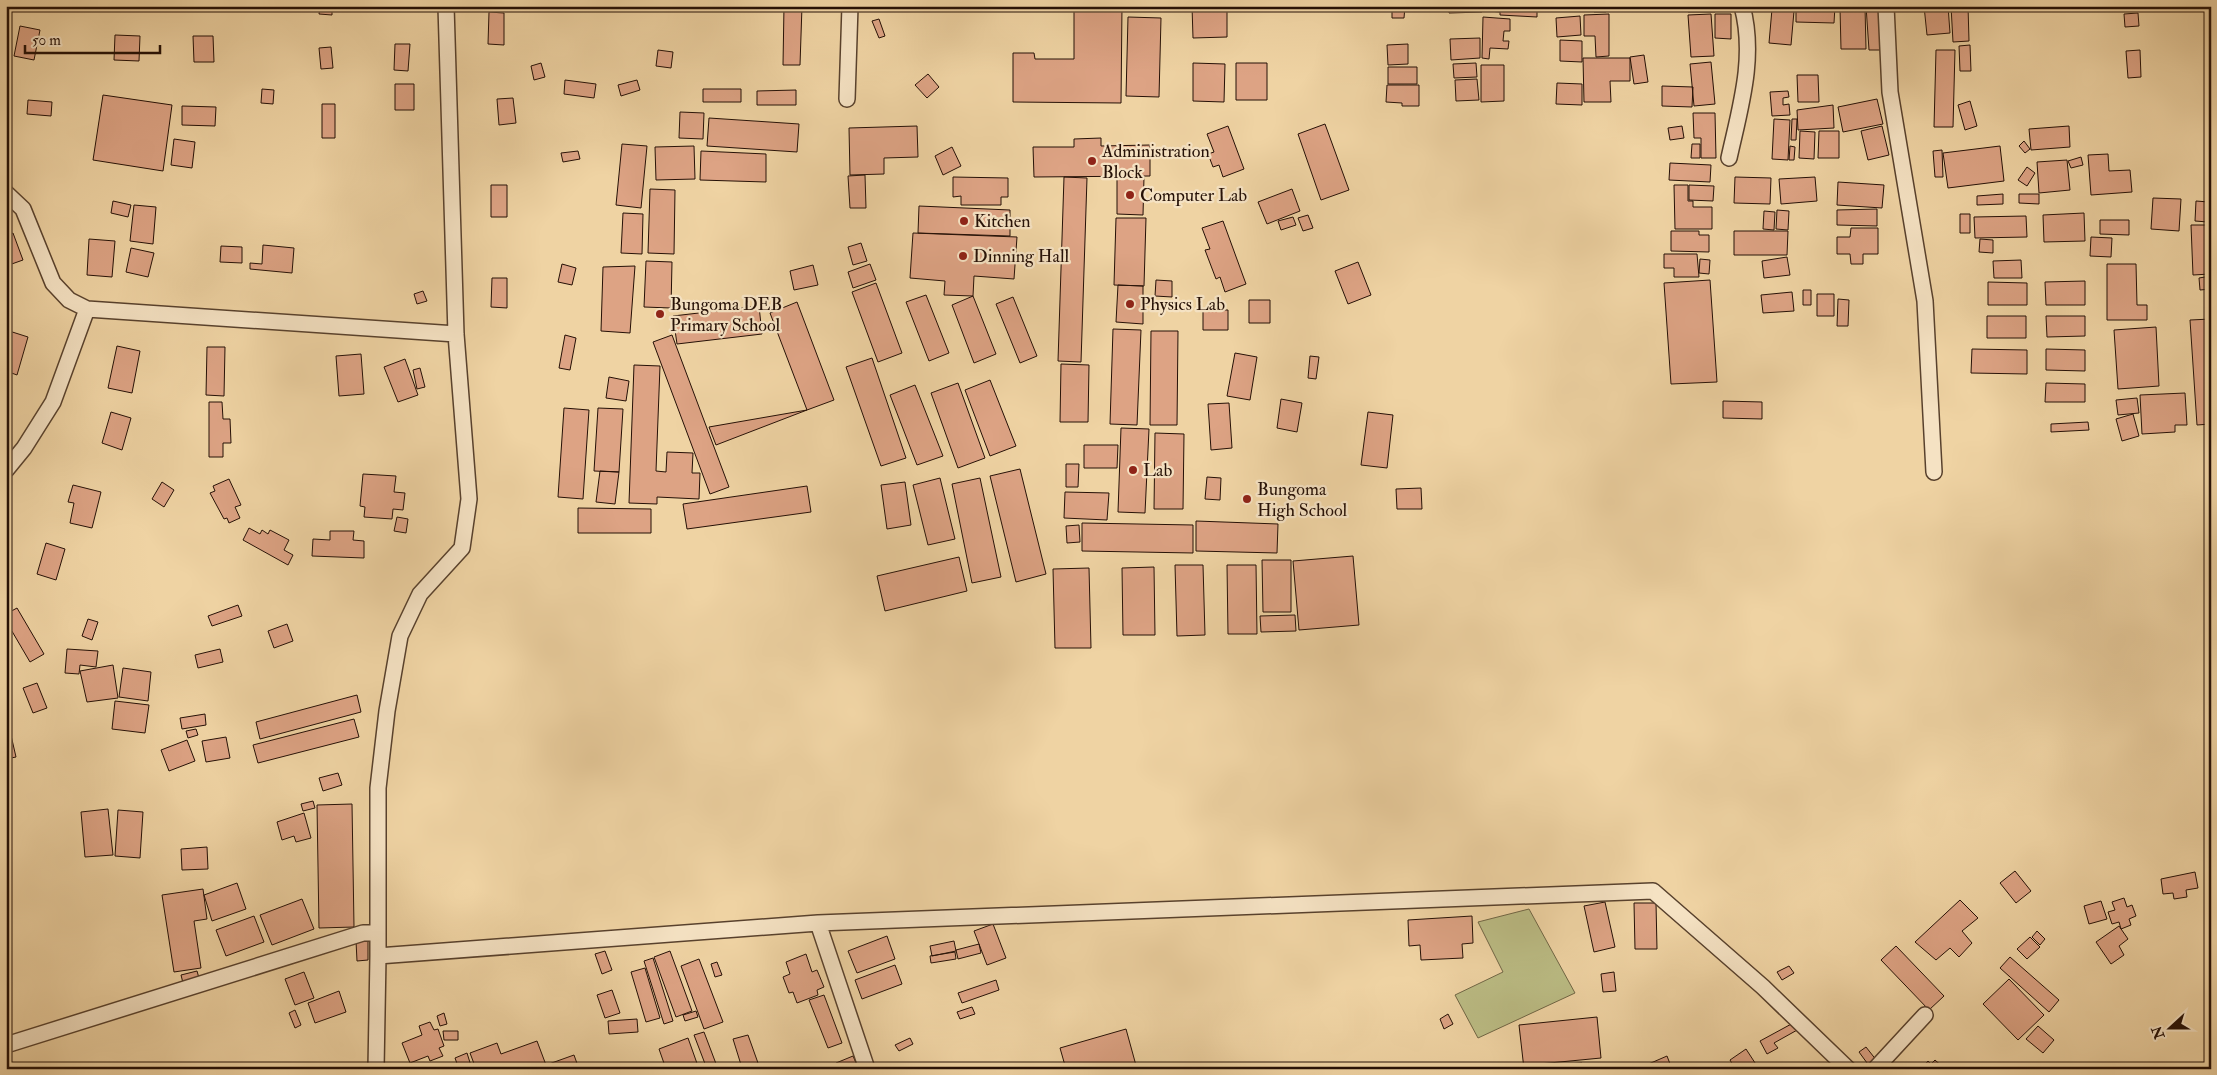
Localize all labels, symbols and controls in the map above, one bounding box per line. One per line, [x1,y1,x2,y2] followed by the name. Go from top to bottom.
[25,22,160,54] scale bar
[32,31,61,50] text: 50 m
[1101,140,1210,184] place label: Administration Block
[1086,155,1098,167] marker: Administration Block
[1140,184,1247,207] place label: Computer Lab
[1124,189,1136,201] marker: Computer Lab
[974,210,1031,233] place label: Kitchen
[958,215,970,227] marker: Kitchen
[973,245,1069,268] place label: Dinning Hall
[957,250,969,262] marker: Dinning Hall
[670,293,782,337] place label: Bungoma DEB Primary School
[1140,293,1225,316] place label: Physics Lab
[1124,298,1136,310] marker: Physics Lab
[654,308,666,320] marker: Bungoma DEB Primary School
[1143,459,1172,482] place label: Lab
[1127,464,1139,476] marker: Lab
[1257,478,1348,522] place label: Bungoma High School
[1241,493,1253,505] marker: Bungoma High School
[2144,1002,2194,1052] north arrow
[2148,1023,2169,1042] text: N

